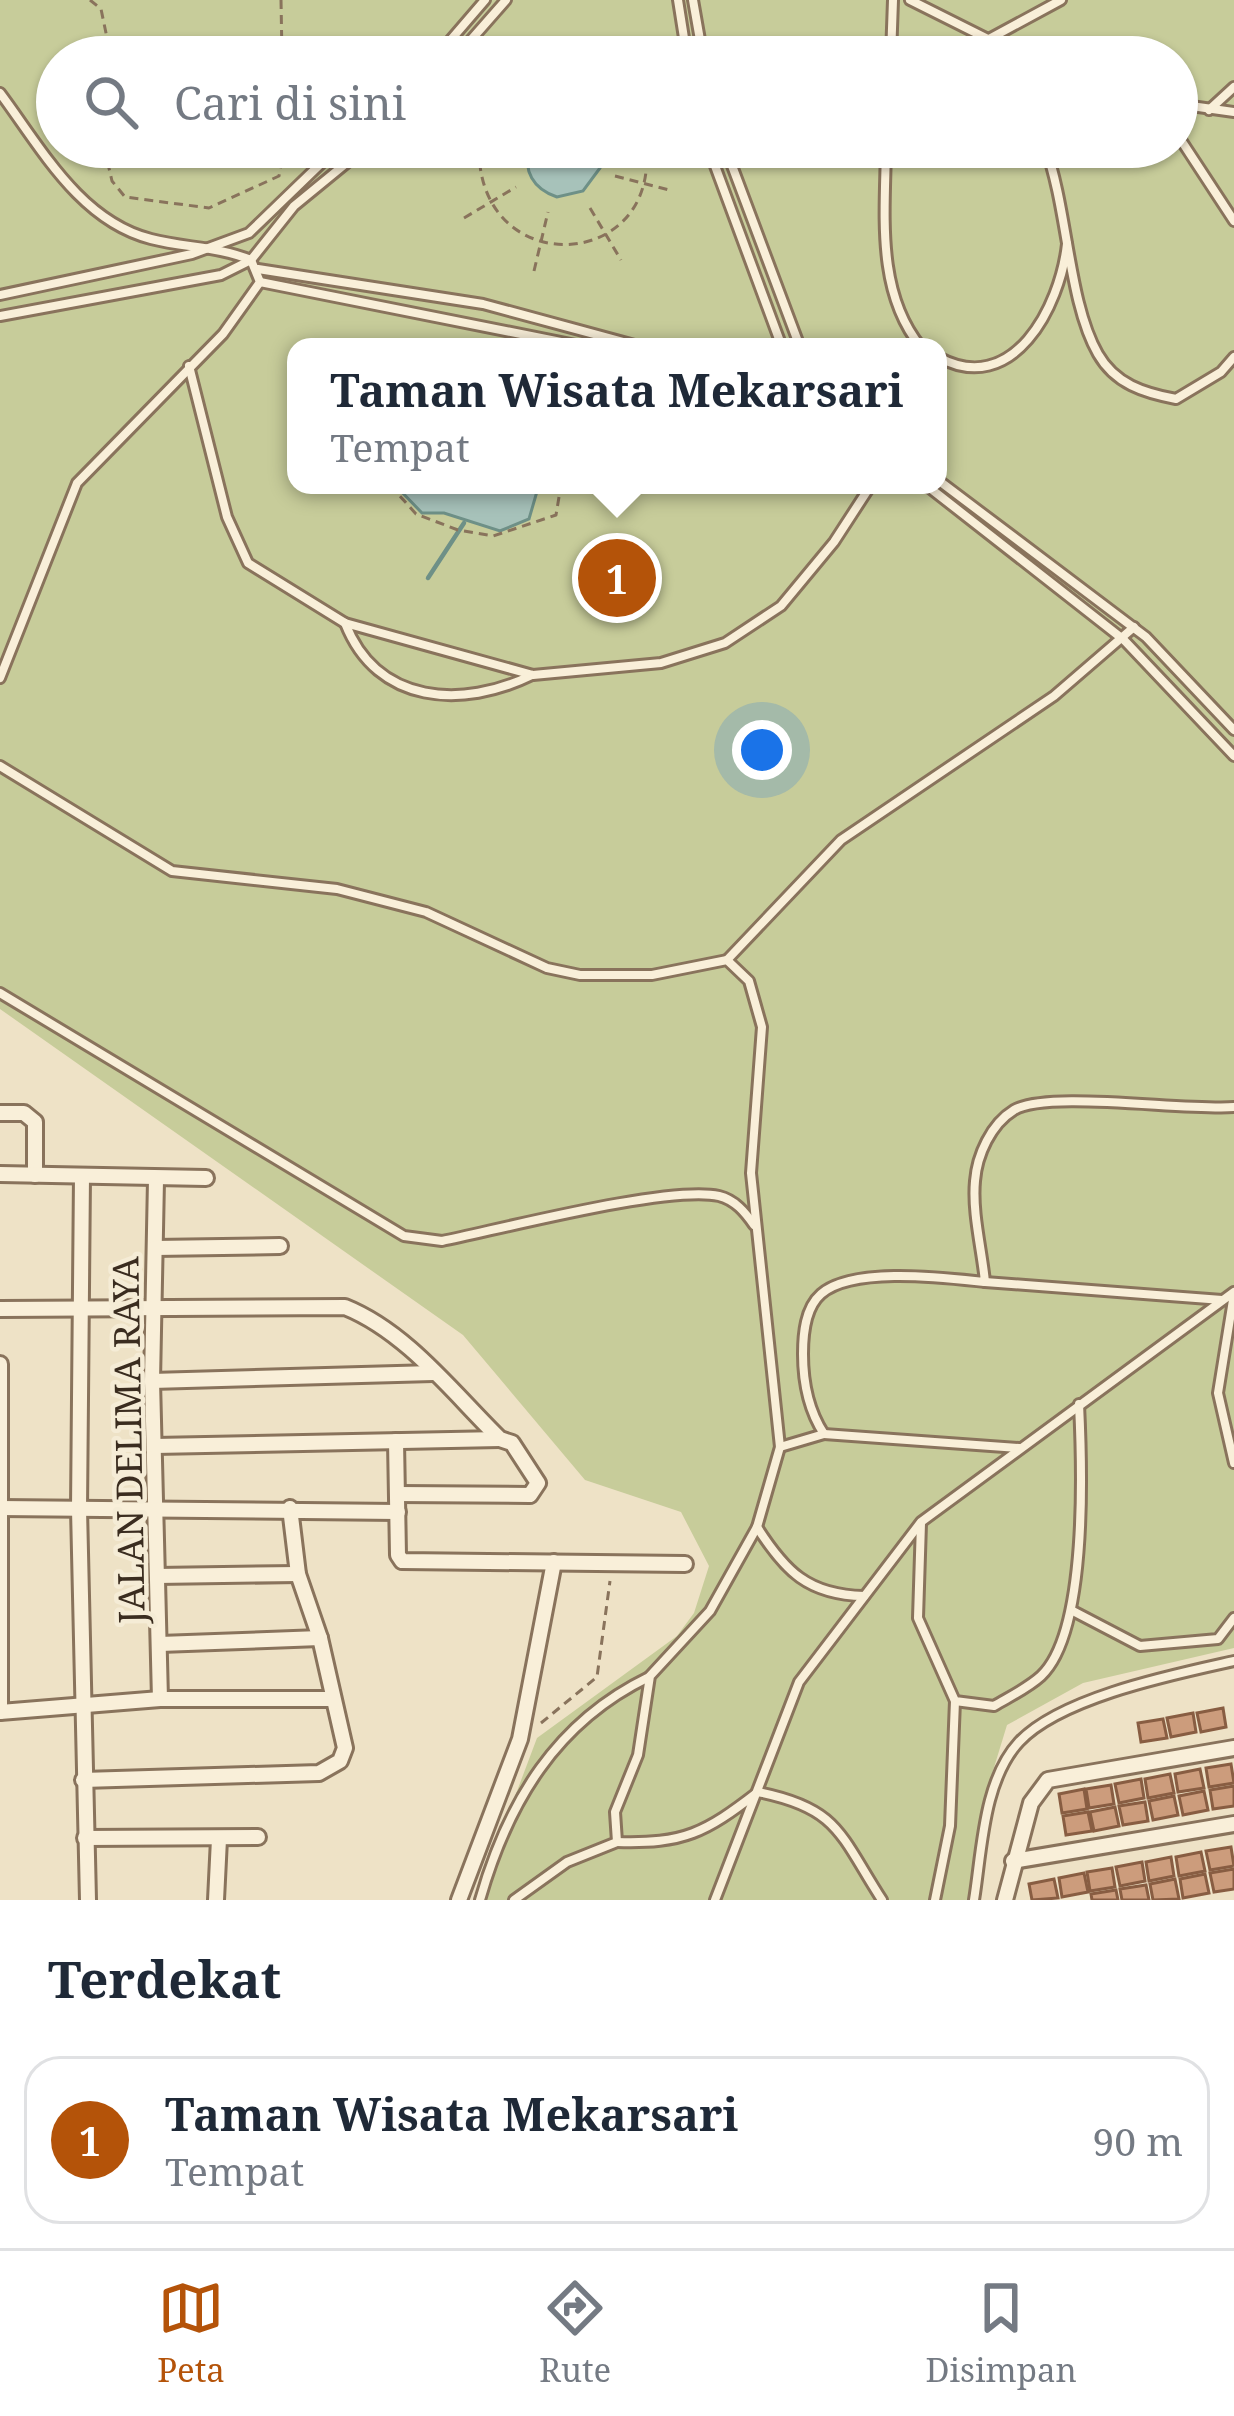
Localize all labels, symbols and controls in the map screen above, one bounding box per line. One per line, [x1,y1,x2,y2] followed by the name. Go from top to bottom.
[36,36,1198,168] search box
[78,69,144,135] icon: search
[174,72,406,133] text: Cari di sini
[287,338,947,494] popup
[330,359,904,420] text: Taman Wisata Mekarsari
[330,420,470,473] text: Tempat
[578,533,656,623] pin: 1
[732,720,792,780] your location
[100,1255,156,1625] street label: JALAN DELIMA RAYA
[48,1943,281,2013] text: Terdekat
[165,2083,738,2144] text: Taman Wisata Mekarsari
[79,2114,101,2167] text: 1
[1092,2114,1183,2167] text: 90 m
[165,2144,304,2197] text: Tempat
[157,2275,225,2392] tab: Peta
[539,2275,611,2392] tab: Rute
[925,2275,1077,2392] tab: Disimpan

